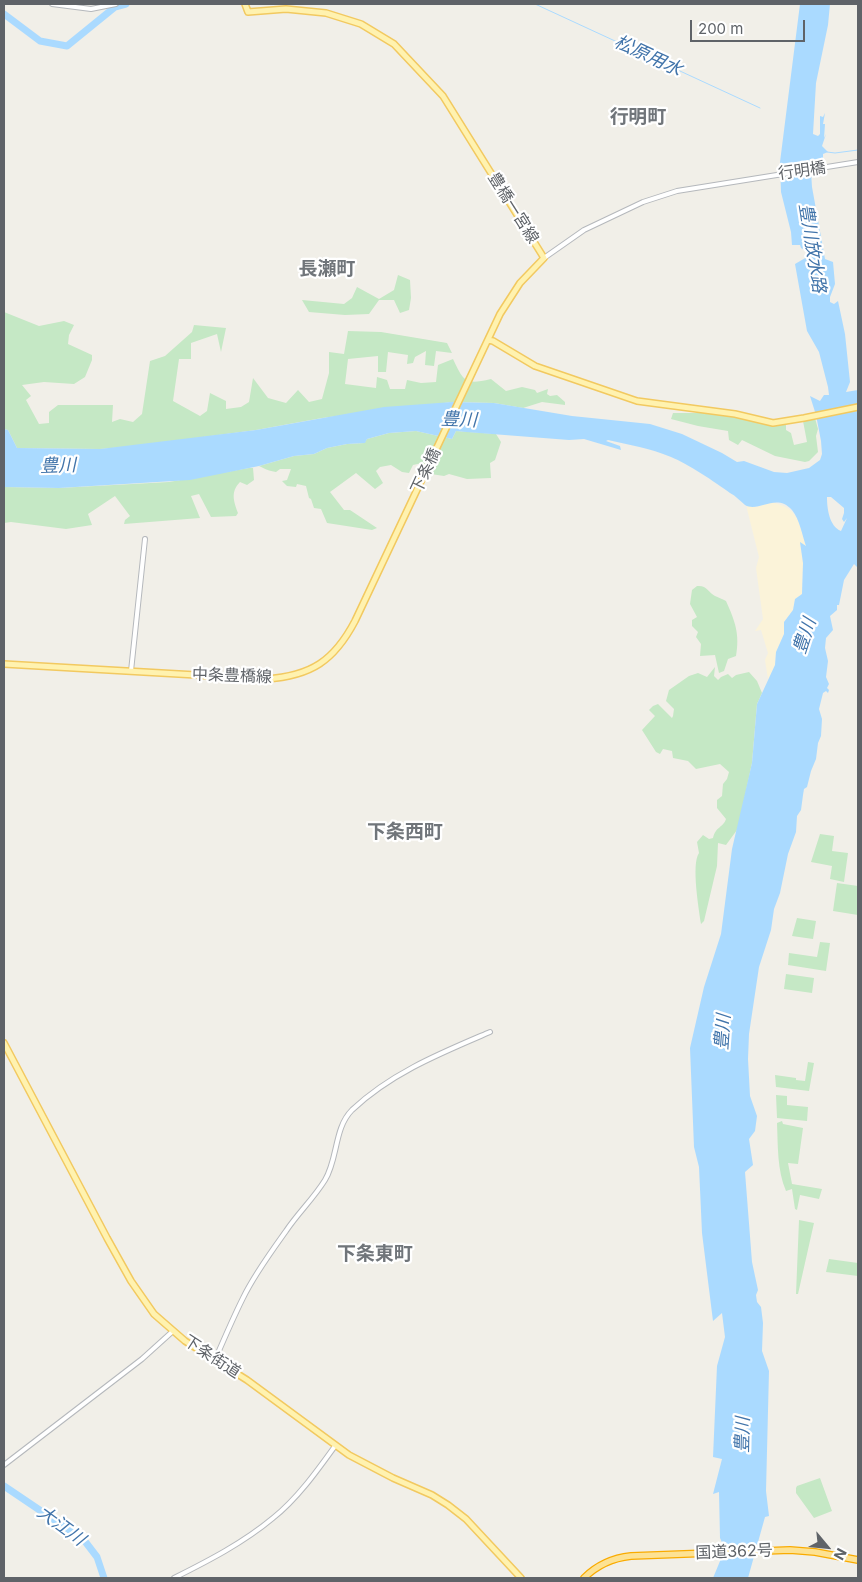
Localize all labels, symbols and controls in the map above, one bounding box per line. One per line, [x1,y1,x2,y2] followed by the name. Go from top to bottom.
[692,10,807,42] scale bar
[698,19,743,38] text: 200 m
[611,31,685,81] water label: 松原用水
[610,106,666,128] district label: 行明町
[777,158,827,184] street label: 行明橋
[484,169,542,247] street label: 豊橋一宮線
[794,202,830,294] water label: 豊川放水路
[299,258,355,280] district label: 長瀬町
[441,409,477,431] water label: 豊川
[407,445,445,497] street label: 下条橋
[40,455,76,477] water label: 豊川
[789,616,821,656] water label: 豊川
[192,665,272,687] street label: 中条豊橋線
[367,821,443,843] district label: 下条西町
[711,1013,735,1051] water label: 豊川
[337,1243,413,1265] district label: 下条東町
[180,1332,244,1382] street label: 下条街道
[732,1417,754,1453] water label: 豊川
[33,1501,89,1551] water label: 大江川
[802,1522,852,1572] north arrow
[695,1541,773,1563] street label: 国道362号
[831,1546,851,1563] text: N

